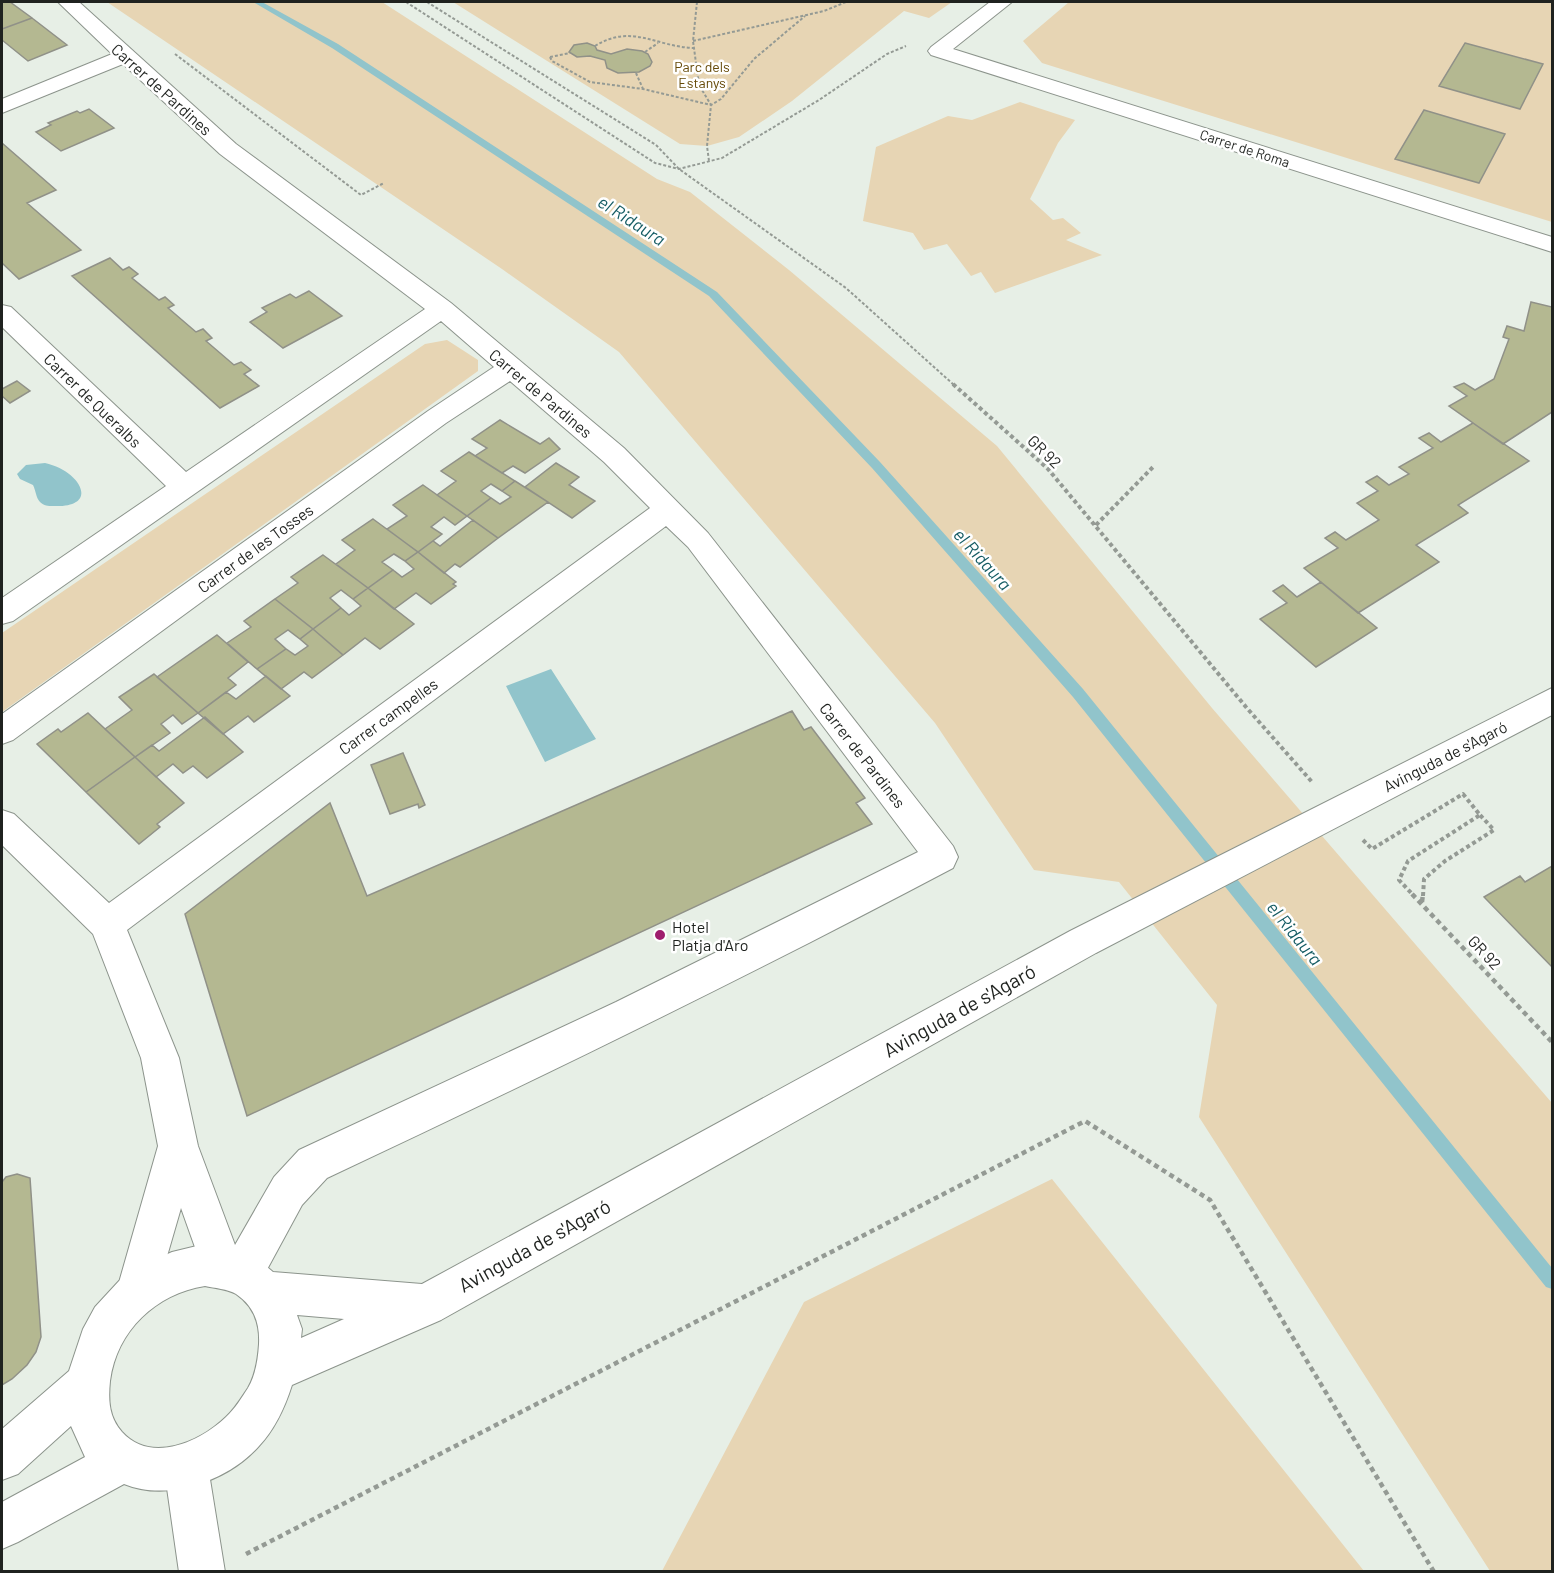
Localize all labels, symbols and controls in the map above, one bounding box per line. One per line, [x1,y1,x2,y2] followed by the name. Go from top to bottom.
[108,39,216,139] street label: Carrer de Pardines
[674,58,730,91] park label: Parc dels Estanys
[1198,125,1292,171] street label: Carrer de Roma
[594,190,670,250] water label: el Ridaura
[486,345,596,441] street label: Carrer de Pardines
[40,349,146,451] street label: Carrer de Queralbs
[1024,430,1066,472] street label: GR 92
[193,500,317,596] street label: Carrer de les Tosses
[949,523,1017,595] water label: el Ridaura
[335,674,441,758] street label: Carrer campelles
[816,699,910,811] street label: Carrer de Pardines
[1380,717,1510,795] street label: Avinguda de s'Agaró
[1263,897,1327,969] water label: el Ridaura
[672,917,748,954] place label: Hotel Platja d'Aro
[653,928,667,942] marker: Hotel Platja d'Aro
[1465,931,1505,973] street label: GR 92
[879,958,1039,1062] street label: Avinguda de s'Agaró
[454,1193,614,1297] street label: Avinguda de s'Agaró

